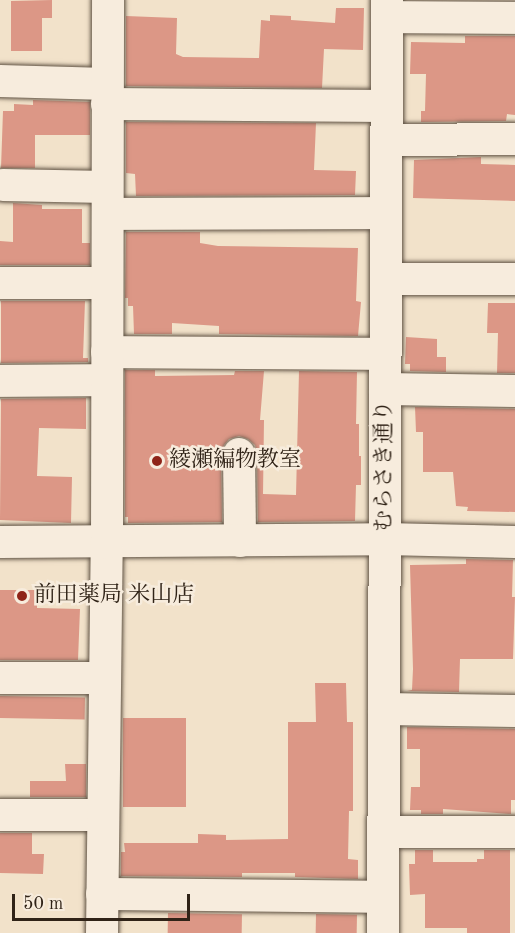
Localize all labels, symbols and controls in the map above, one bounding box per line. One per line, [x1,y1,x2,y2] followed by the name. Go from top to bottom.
[372,400,398,532] street label: むらさき通り
[169,448,301,474] place label: 綾瀬編物教室
[150,454,164,468] marker: 綾瀬編物教室
[34,583,194,609] place label: 前田薬局 米山店
[15,589,29,603] marker: 前田薬局 米山店
[15,882,194,920] scale bar
[23,895,63,913] text: 50 m

